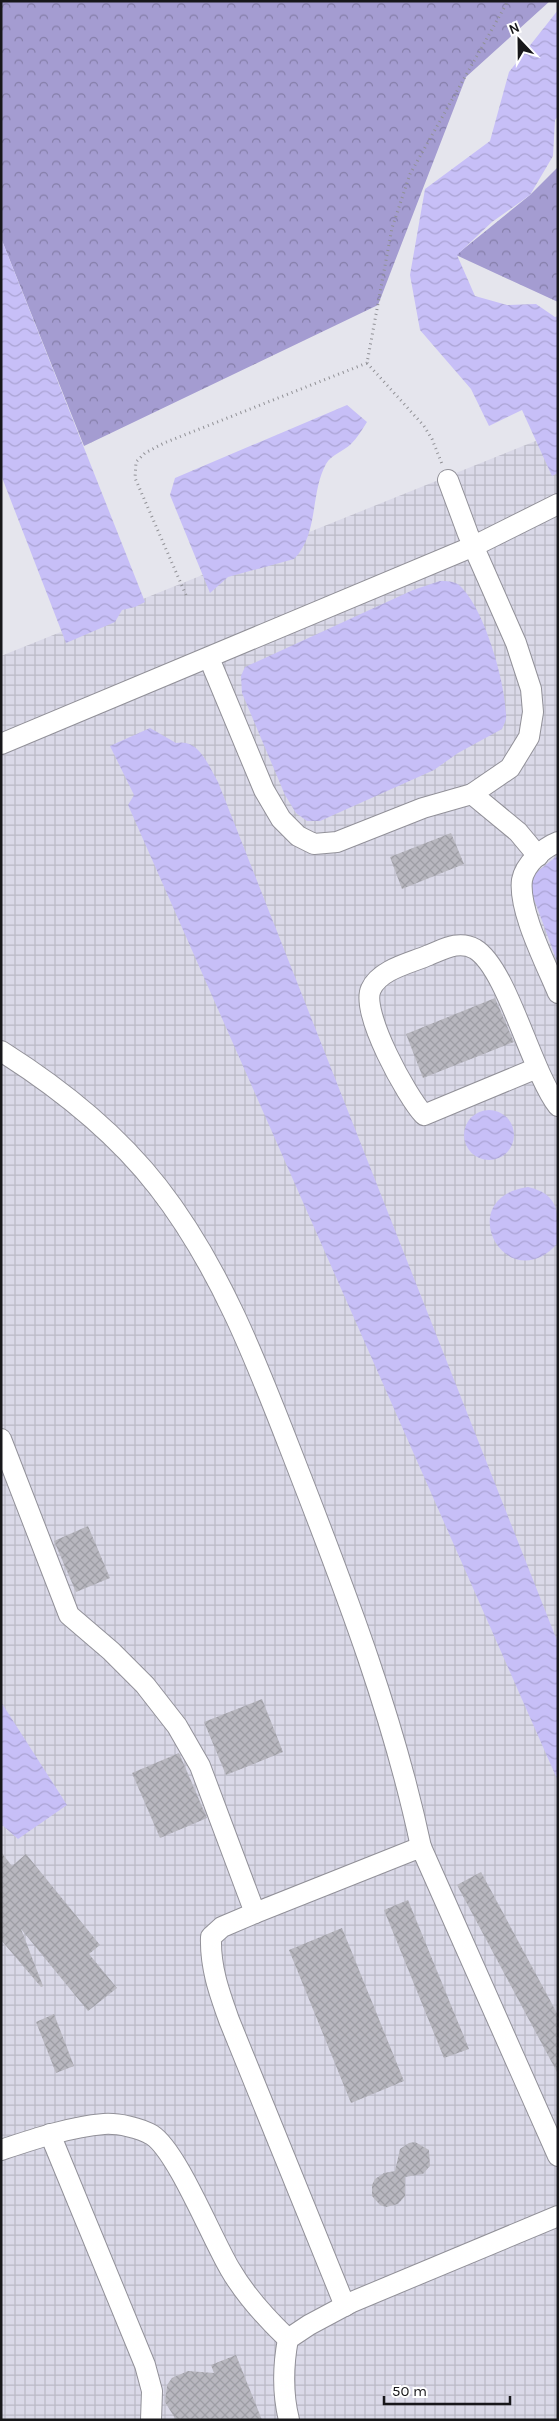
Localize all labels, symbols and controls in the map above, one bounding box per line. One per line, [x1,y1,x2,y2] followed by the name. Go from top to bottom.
[494,15,544,65] north arrow
[506,19,522,38] text: N
[384,2374,510,2406] scale bar
[392,2382,427,2400] text: 50 m

